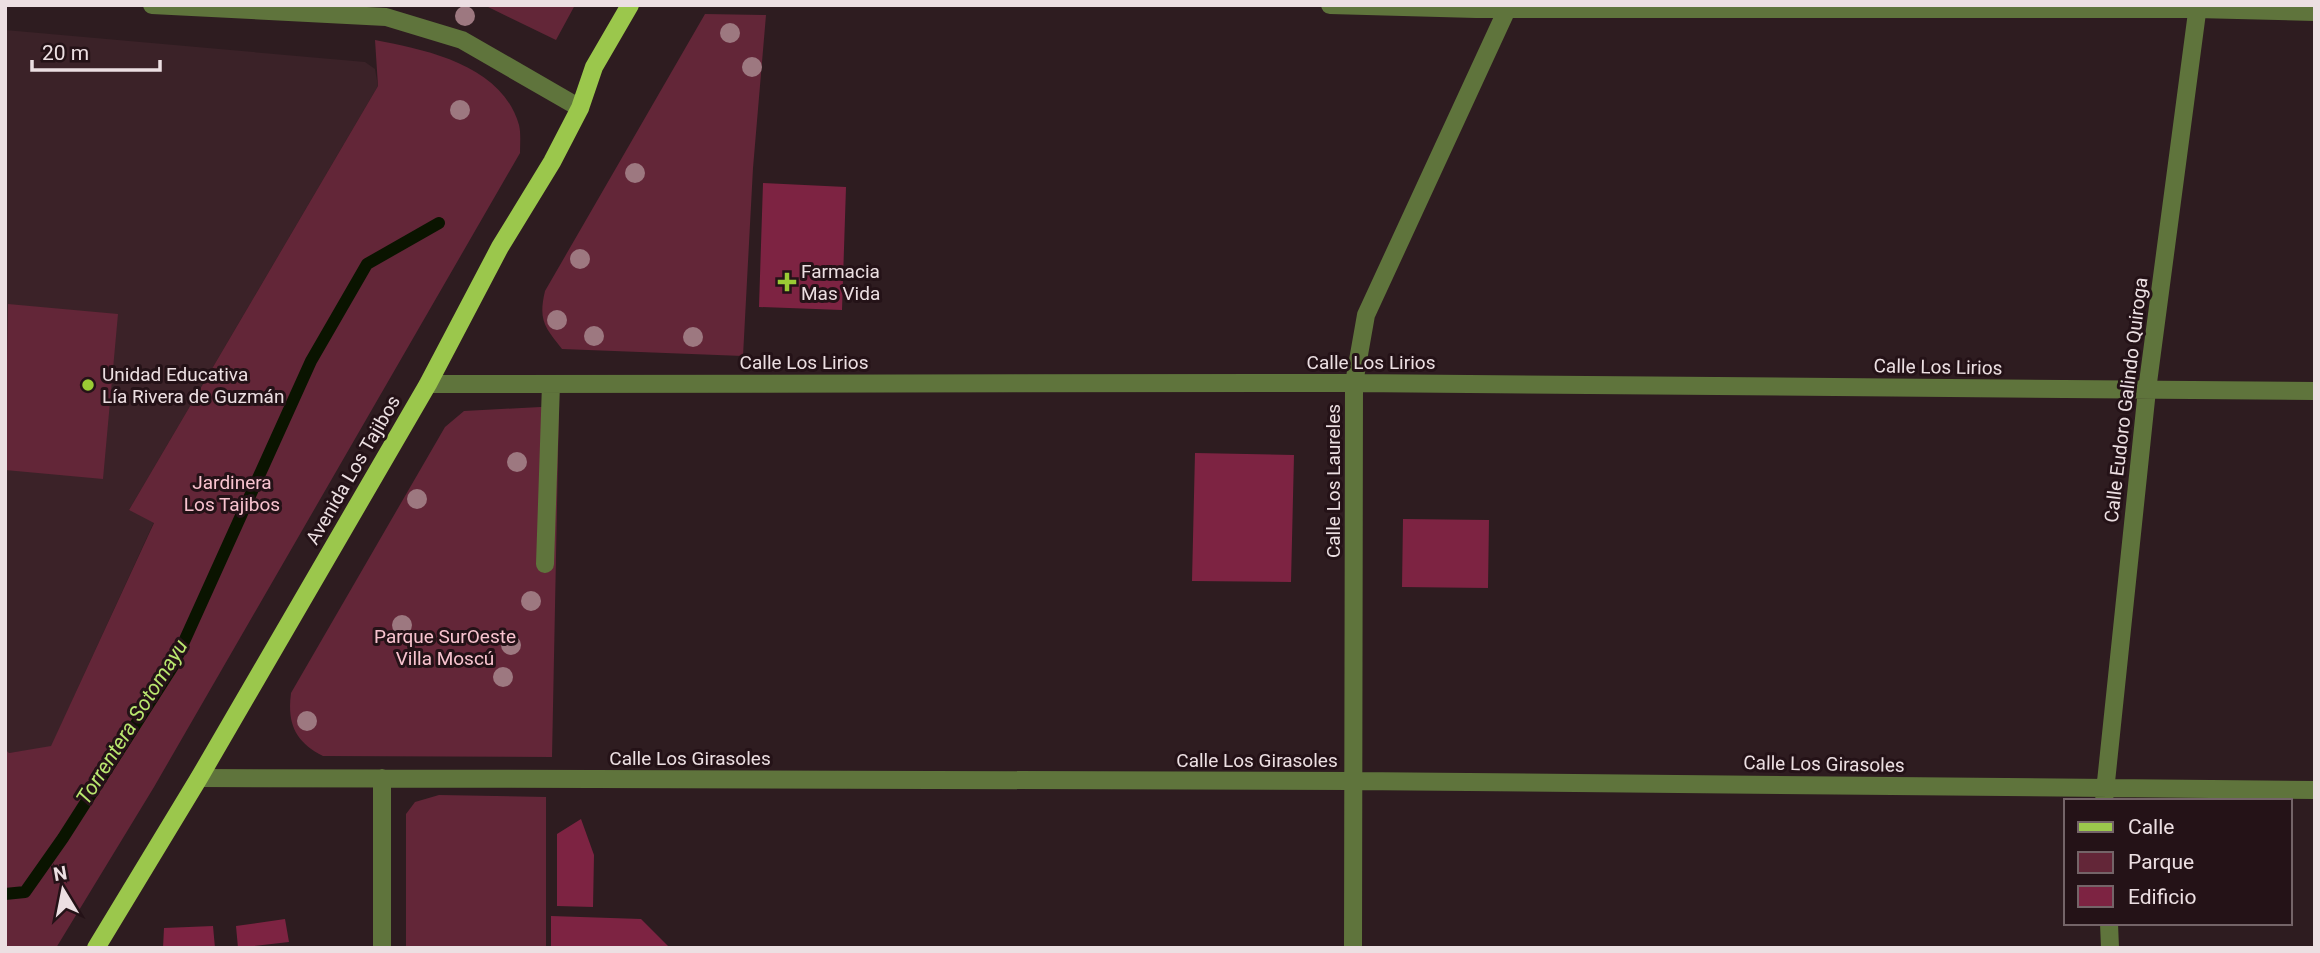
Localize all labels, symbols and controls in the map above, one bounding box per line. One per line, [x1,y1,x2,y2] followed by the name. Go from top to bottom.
[32,28,159,72] scale bar
[42,41,89,65] text: 20 m
[801,260,880,305] place label: Farmacia Mas Vida
[779,274,795,290] marker: Farmacia Mas Vida
[2100,276,2152,524] street label: Calle Eudoro Galindo Quiroga
[740,351,868,374] street label: Calle Los Lirios
[1307,351,1435,374] street label: Calle Los Lirios
[1873,354,2003,380] street label: Calle Los Lirios
[102,363,284,408] place label: Unidad Educativa Lía Rivera de Guzmán
[80,377,96,393] marker: Unidad Educativa Lía Rivera de Guzmán
[301,391,405,549] street label: Avenida Los Tajibos
[1322,404,1345,558] street label: Calle Los Laureles
[184,471,280,516] park label: Jardinera Los Tajibos
[374,625,516,670] park label: Parque SurOeste Villa Moscú
[71,635,193,809] water label: Torrentera Sotomayu
[609,747,771,770] street label: Calle Los Girasoles
[1176,749,1338,772] street label: Calle Los Girasoles
[1743,751,1905,777] street label: Calle Los Girasoles
[2064,799,2292,925] legend
[2128,815,2174,839] text: Calle
[2128,850,2194,874] text: Parque
[28,855,98,925] north arrow
[52,861,69,886] text: N
[2128,885,2196,909] text: Edificio

